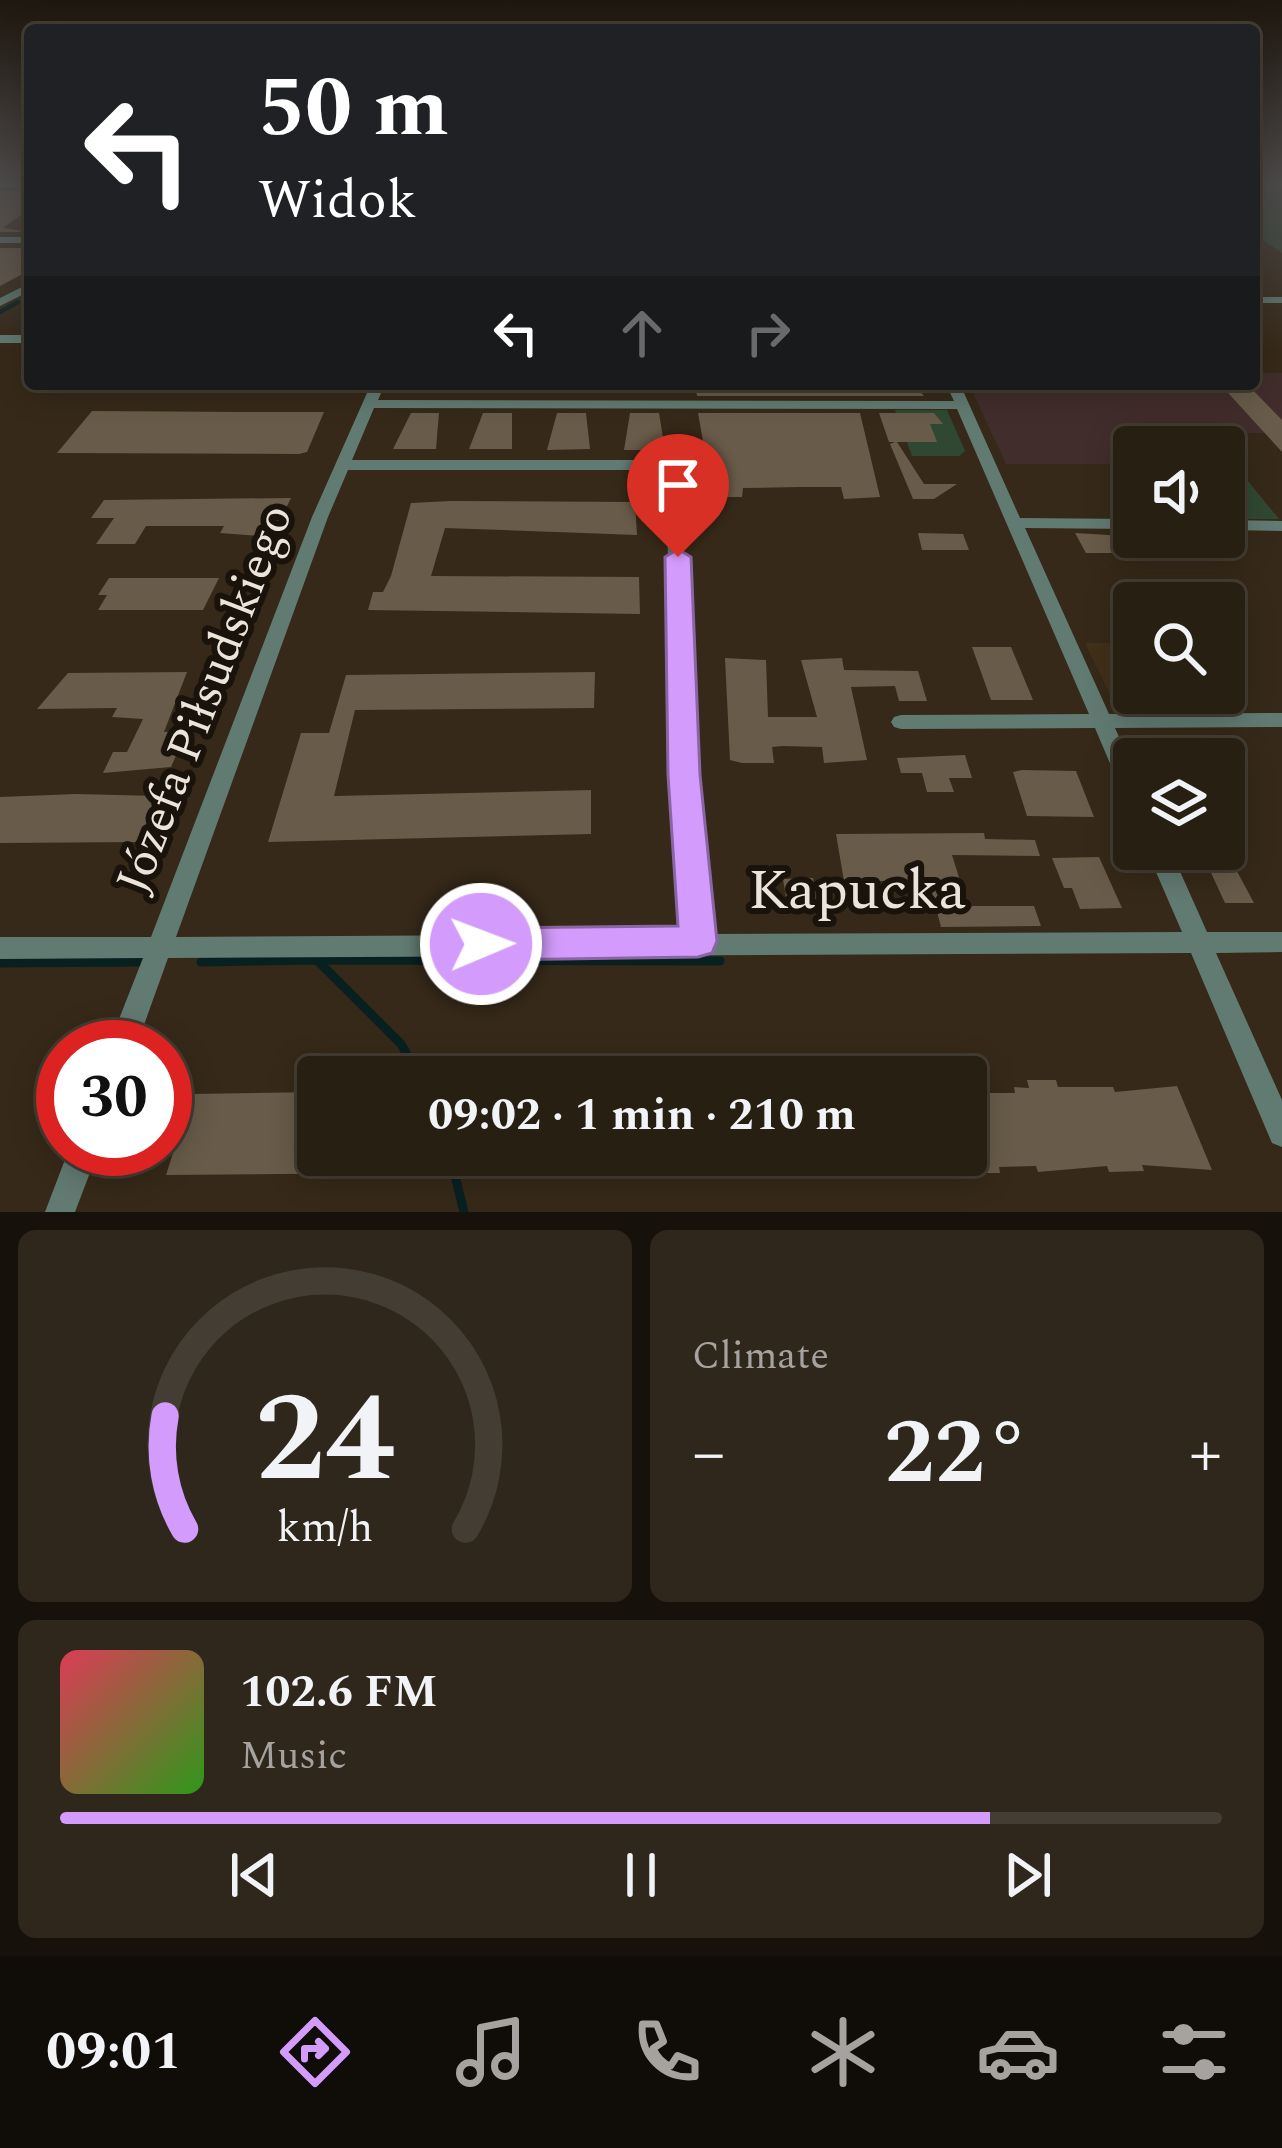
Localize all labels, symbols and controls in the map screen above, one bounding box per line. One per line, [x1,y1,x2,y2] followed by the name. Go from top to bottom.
[258,45,449,173] text: 50 m
[60,72,216,228] icon: left
[258,160,417,242] text: Widok
[483,300,549,366] icon: left
[609,300,675,366] icon: ahead
[735,300,801,366] icon: right
[1113,426,1245,870] map controls
[1113,426,1245,558] button: sound
[627,434,729,557] pin
[645,452,711,518] icon: arrive
[97,494,313,904] street label: Józefa Piłsudskiego
[1113,582,1245,714] button: search
[1113,738,1245,870] button: layers
[748,848,966,934] street label: Kapucka
[418,881,544,1007] position arrow
[36,1020,192,1176] speed limit sign: 30
[428,1081,856,1150] text: 09:02 · 1 min · 210 m
[692,1327,829,1386] text: Climate
[255,1346,395,1536] text: 24
[884,1386,1030,1523] text: 22°
[692,1404,725,1505] text: −
[1189,1404,1222,1505] text: +
[277,1496,373,1561] text: km/h
[240,1658,437,1727] text: 102.6 FM
[240,1727,347,1786] text: Music
[221,1842,287,1908] icon: previous
[608,1842,674,1908] icon: pause
[995,1842,1061,1908] icon: next
[273,2010,357,2094] icon: directions
[449,2010,533,2094] icon: music
[625,2010,709,2094] icon: phone
[801,2010,885,2094] icon: climate
[976,2010,1060,2094] icon: car
[1152,2010,1236,2094] icon: filters
[46,2011,182,2093] text: 09:01

